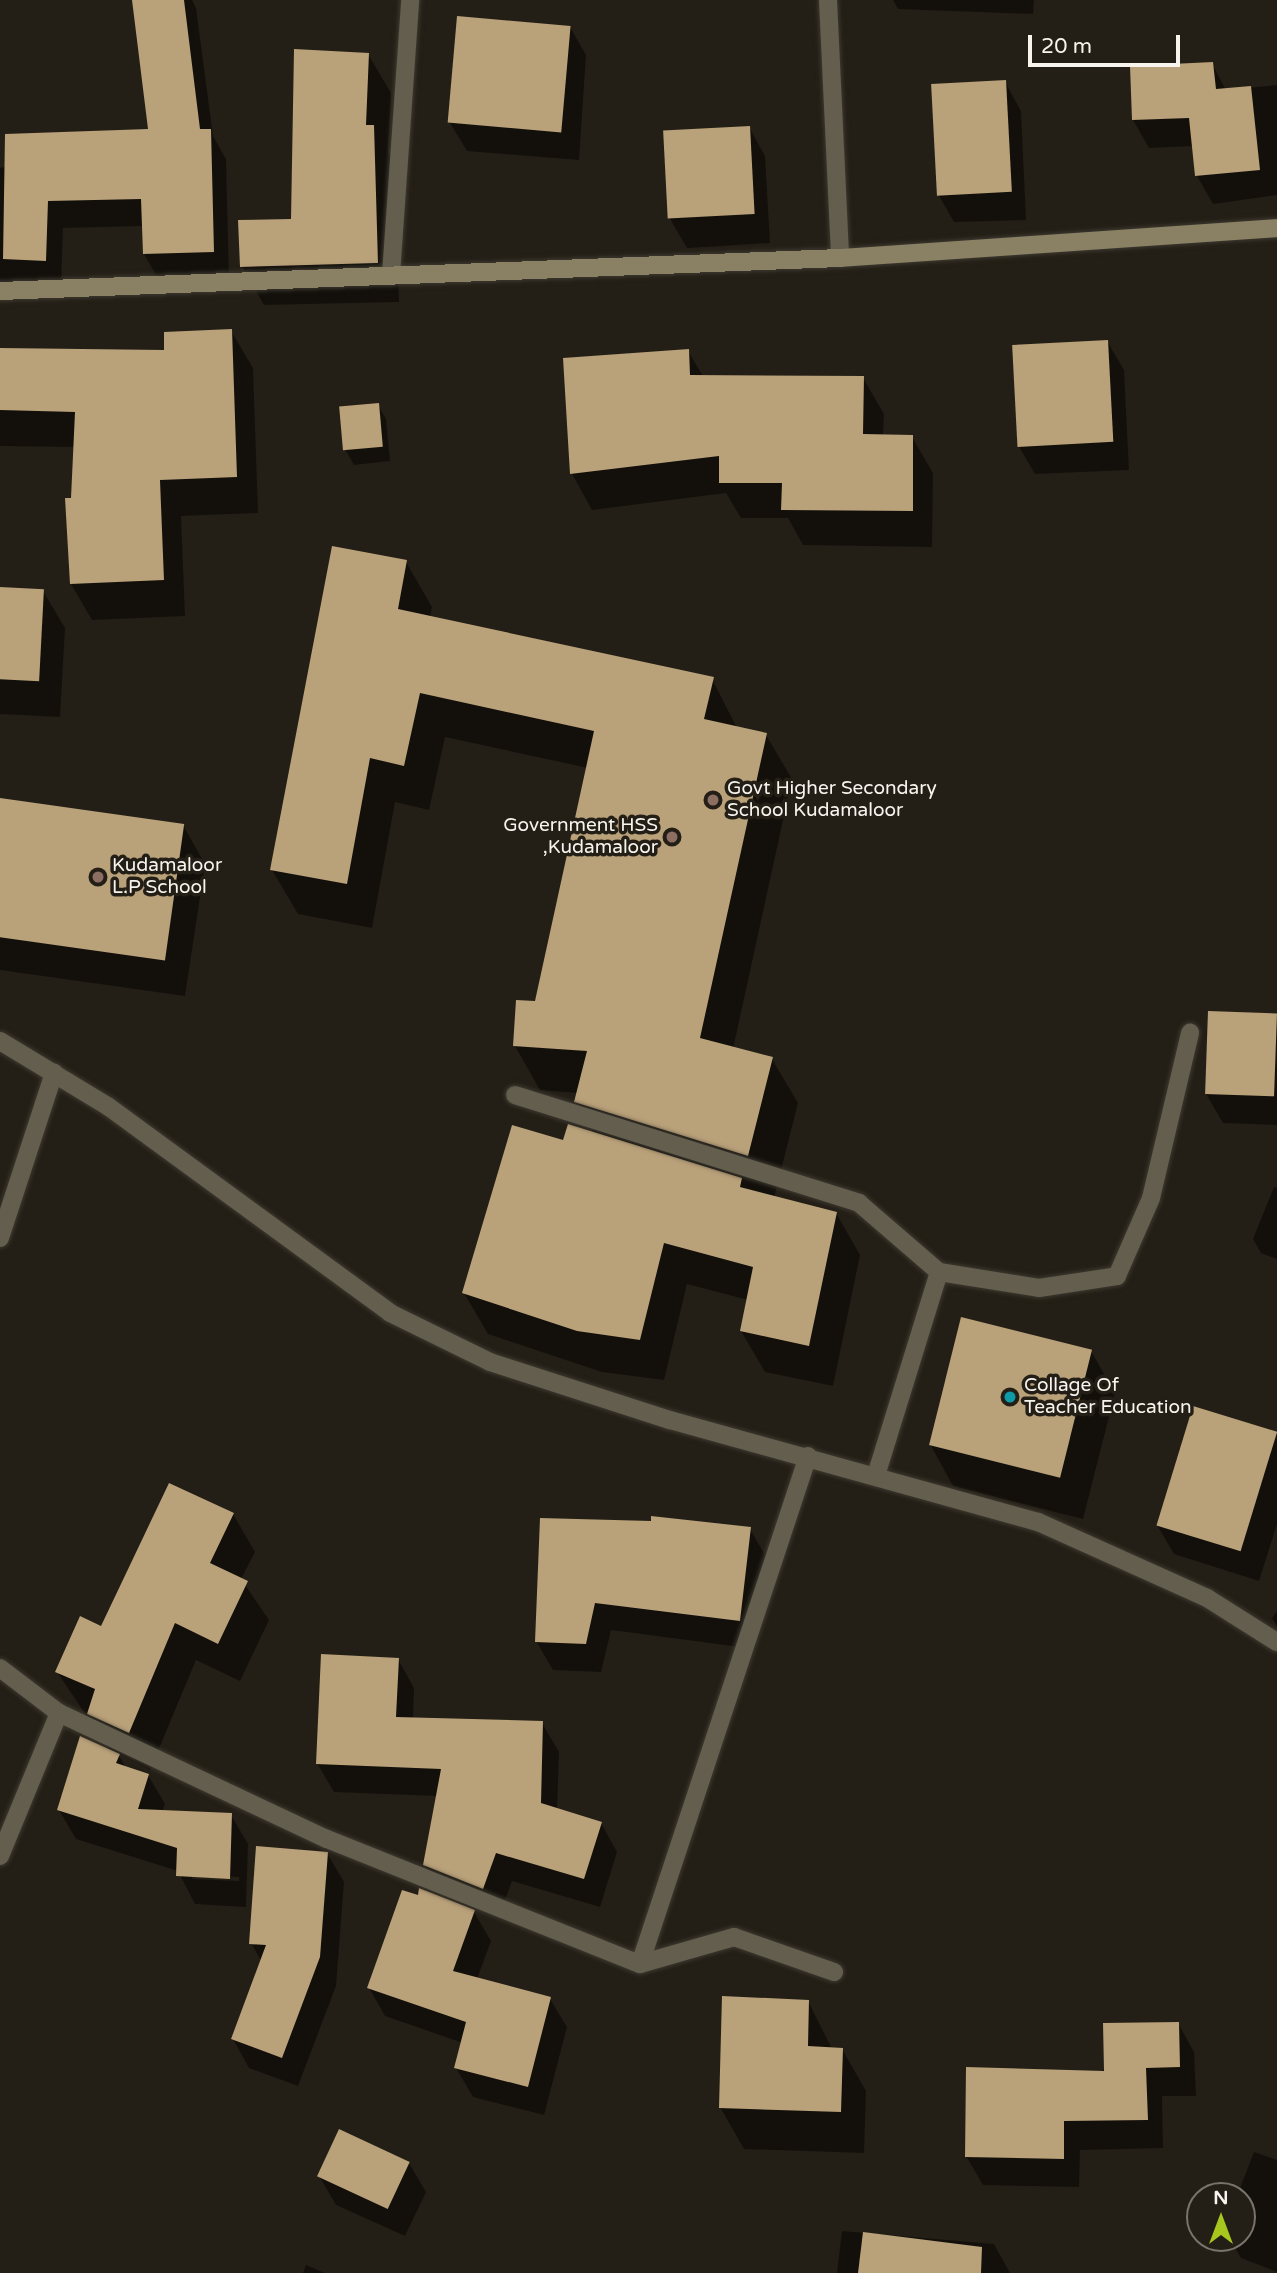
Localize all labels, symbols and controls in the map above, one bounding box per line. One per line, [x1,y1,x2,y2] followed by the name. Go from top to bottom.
[1032,21,1184,65] scale bar
[1041,34,1092,59] text: 20 m
[727,778,937,822] place label: Govt Higher Secondary School Kudamaloor
[705,792,721,808] marker: Govt Higher Secondary School Kudamaloor
[503,815,658,859] place label: Government HSS ,Kudamaloor
[664,829,680,845] marker: Government HSS ,Kudamaloor
[112,855,222,899] place label: Kudamaloor L.P School
[90,869,106,885] marker: Kudamaloor L.P School
[1024,1375,1192,1419] place label: Collage Of Teacher Education
[1002,1389,1018,1405] marker: Collage Of Teacher Education
[1186,2182,1256,2252] north arrow
[1213,2187,1229,2209] text: N

